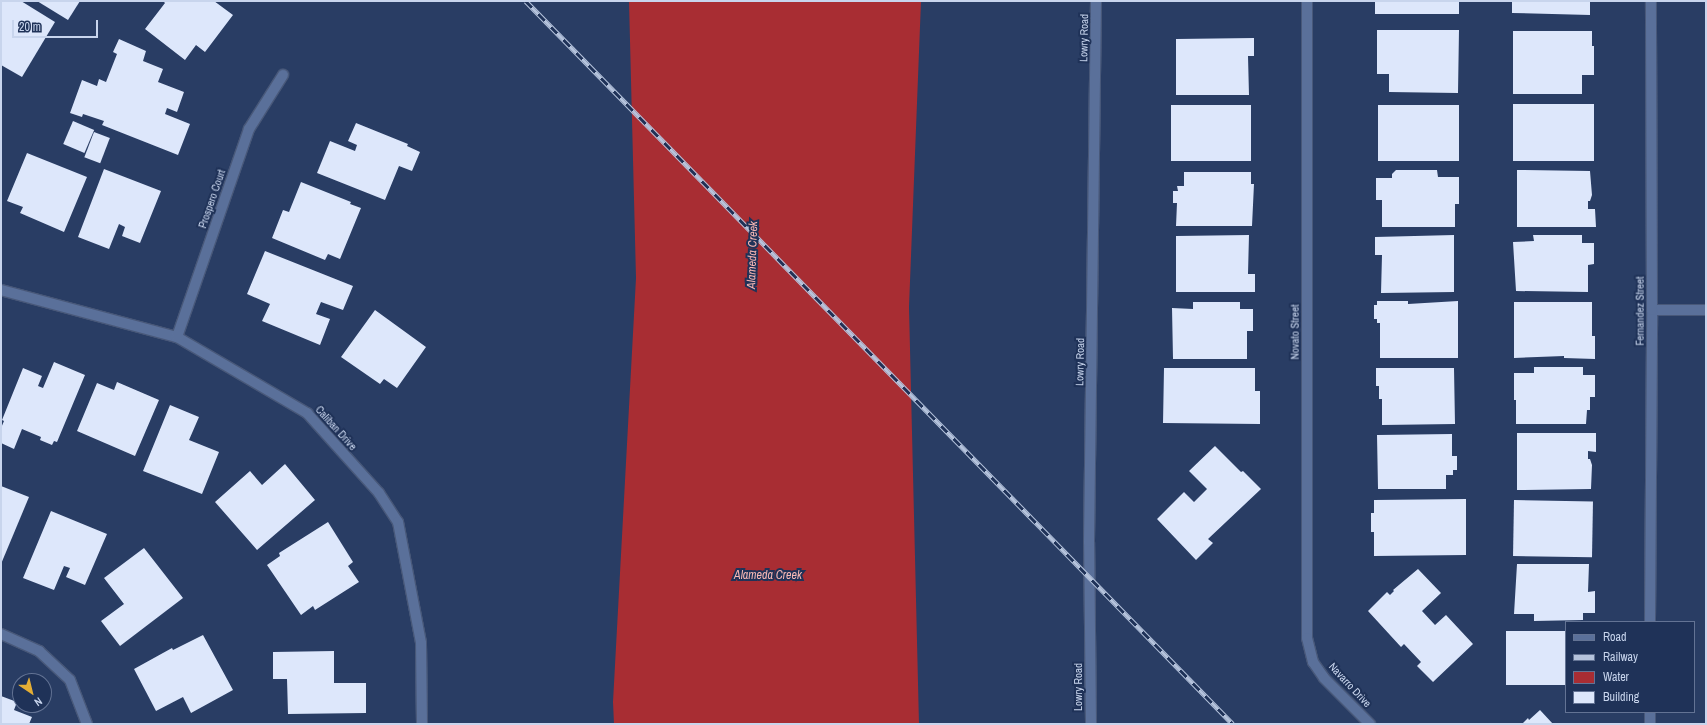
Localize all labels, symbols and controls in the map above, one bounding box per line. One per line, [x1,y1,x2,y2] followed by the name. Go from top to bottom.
[14,12,100,38] scale bar
[1077,14,1091,62] street label: Lowry Road
[19,19,41,35] text: 20 m
[196,168,228,230] street label: Prospero Court
[745,221,761,289] water label: Alameda Creek
[1633,276,1647,346] street label: Fernandez Street
[1288,304,1302,360] street label: Novato Street
[1073,338,1087,386] street label: Lowry Road
[313,403,359,453] street label: Caliban Drive
[734,569,802,583] water label: Alameda Creek
[1565,621,1695,713] legend
[1603,629,1627,645] text: Road
[1603,649,1638,665] text: Railway
[1326,660,1374,710] street label: Navarro Drive
[1071,663,1085,711] street label: Lowry Road
[1603,669,1629,685] text: Water
[12,673,52,713] north arrow
[1603,689,1639,705] text: Building
[32,694,45,710] text: N

